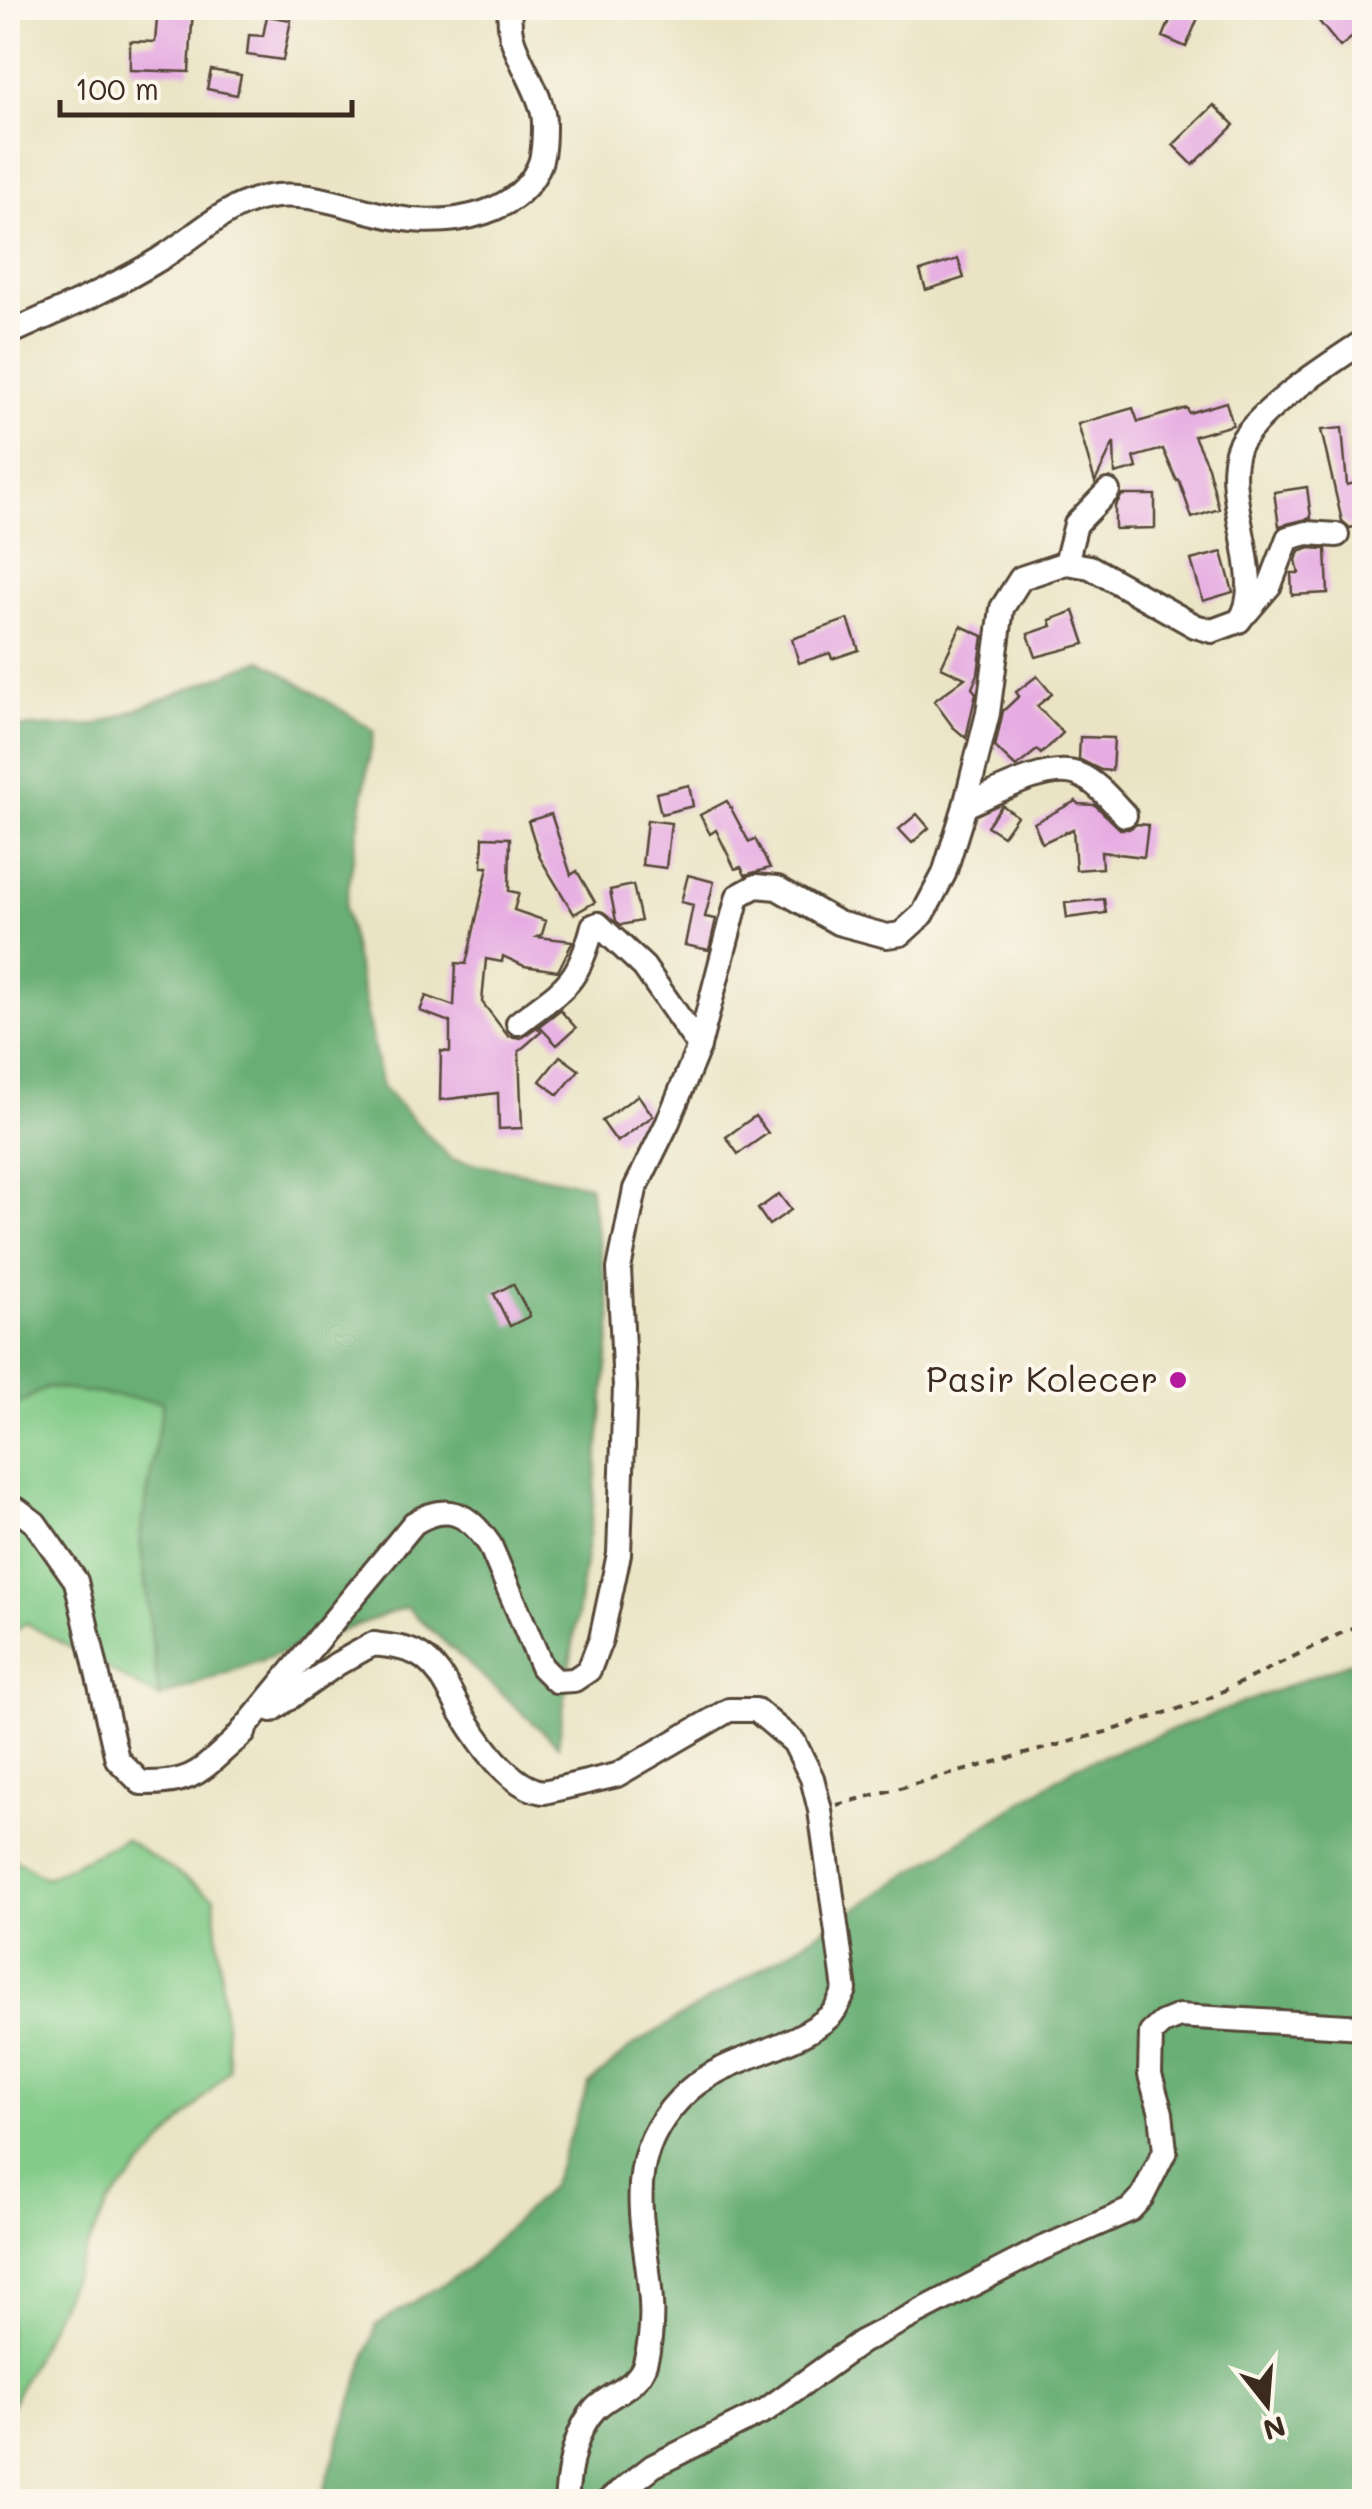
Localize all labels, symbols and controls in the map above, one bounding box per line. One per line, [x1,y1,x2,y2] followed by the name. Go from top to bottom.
[60,55,352,117] scale bar
[75,68,159,108] text: 100 m
[926,1355,1158,1401] place label: Pasir Kolecer
[1167,1369,1189,1391] marker: Pasir Kolecer
[1217,2354,1317,2454] north arrow
[1259,2409,1290,2449] text: N

